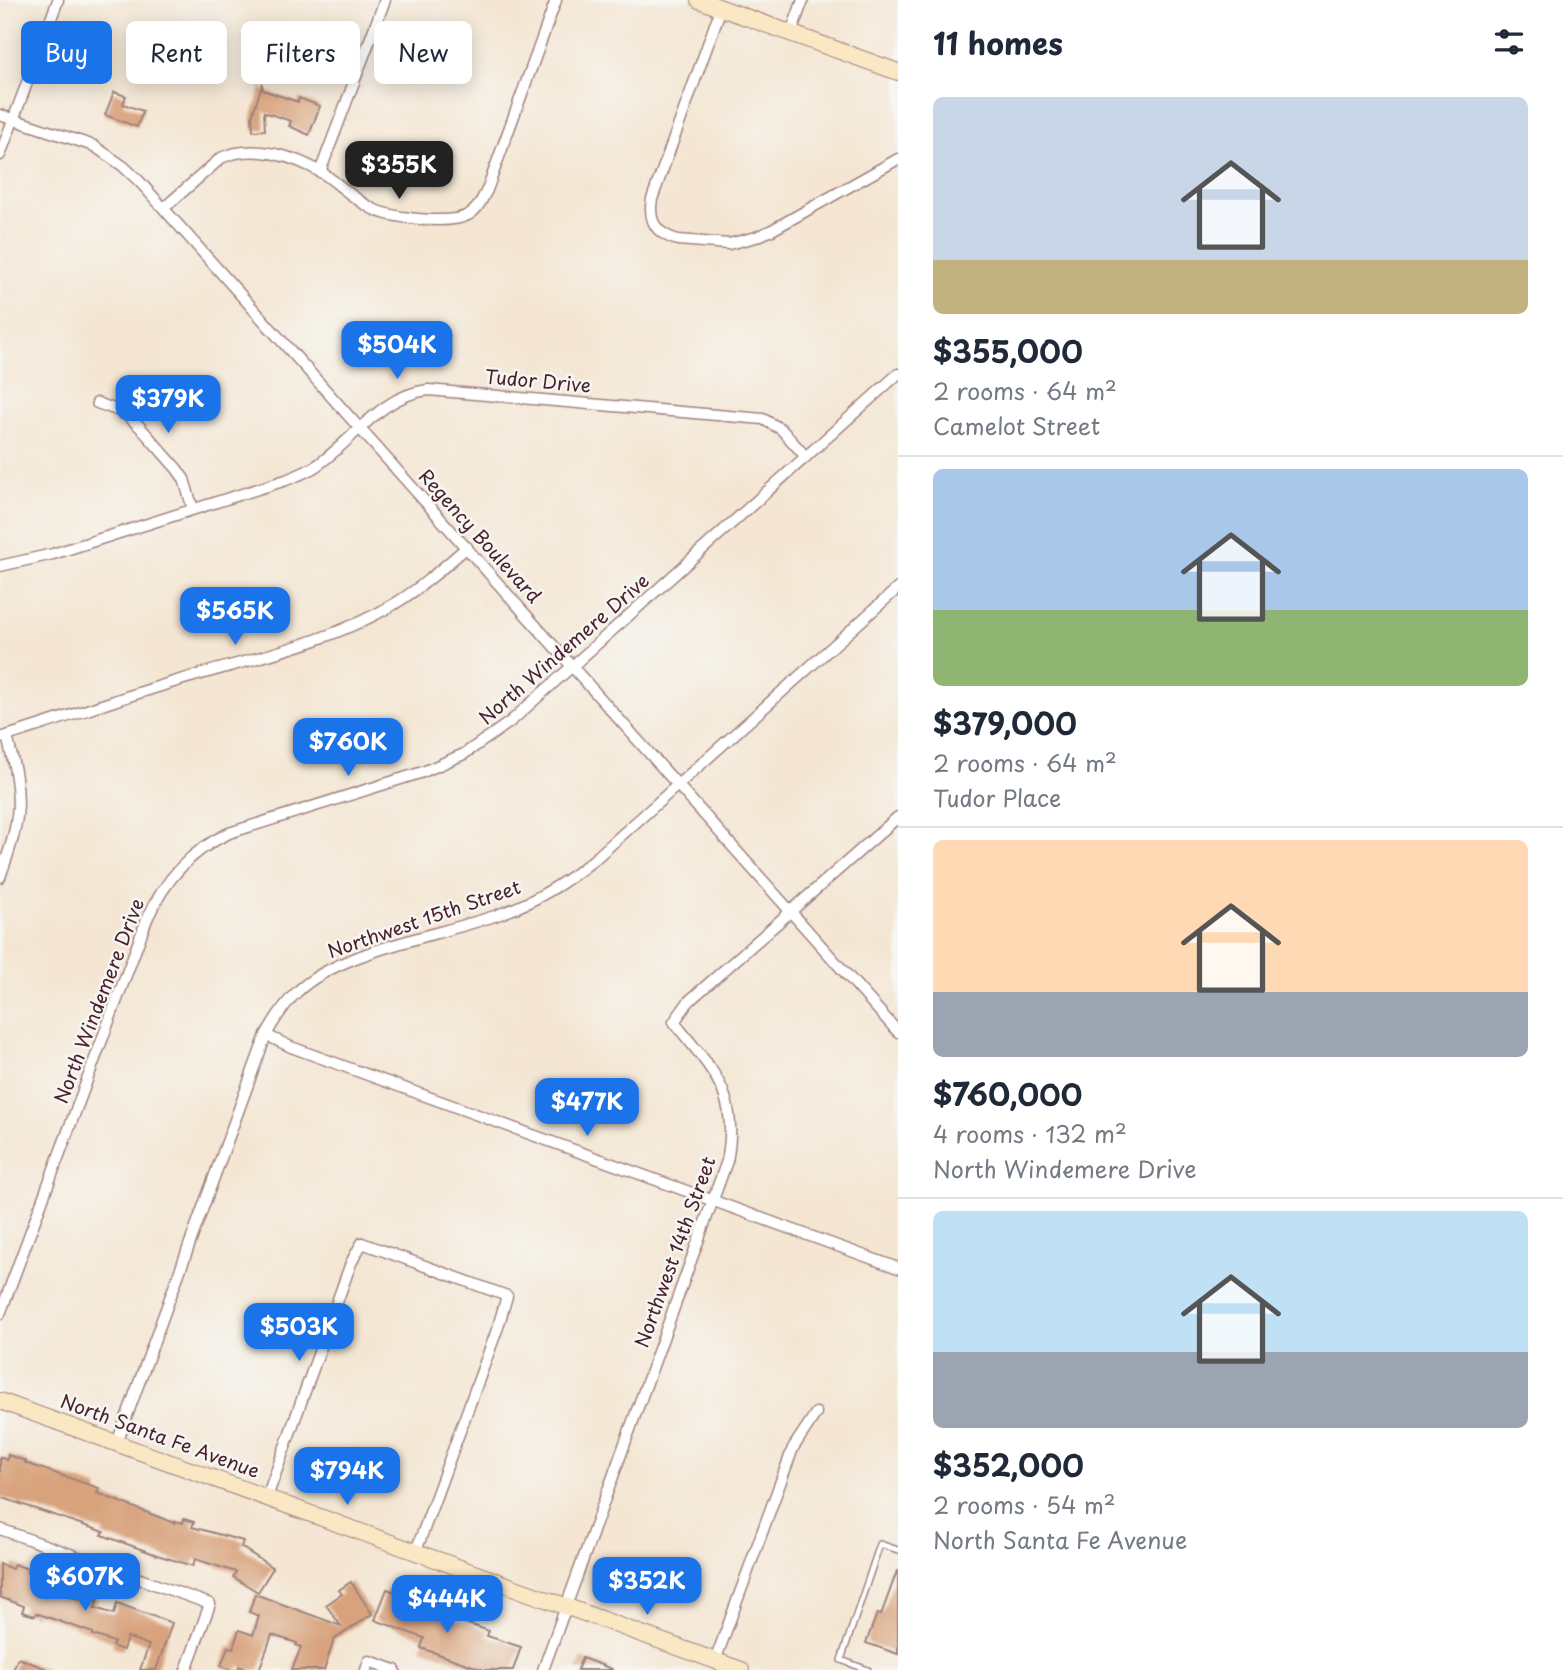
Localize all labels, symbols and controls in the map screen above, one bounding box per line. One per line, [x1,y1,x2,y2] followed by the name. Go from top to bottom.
[933,20,1063,65] text: 11 homes
[21,21,112,84] chip: Buy
[126,21,227,84] chip: Rent
[241,21,360,84] chip: Filters
[374,21,472,84] chip: New
[1490,23,1528,61] icon: filters
[350,142,448,201] pin: $355K
[1168,142,1294,268] icon: home
[361,146,437,181] text: $355K
[348,322,446,381] pin: $504K
[357,326,437,361] text: $504K
[933,328,1083,373] text: $355,000
[484,361,592,399] street label: Tudor Drive
[933,373,1117,408] text: 2 rooms · 64 m²
[119,376,217,435] pin: $379K
[132,380,204,415] text: $379K
[933,408,1100,443] text: Camelot Street
[413,462,549,609] street label: Regency Boulevard
[1168,514,1294,640] icon: home
[472,566,655,730] street label: North Windemere Drive
[186,588,284,647] pin: $565K
[196,592,274,627] text: $565K
[933,700,1077,745] text: $379,000
[299,718,397,778] pin: $760K
[309,723,387,758] text: $760K
[933,745,1117,780] text: 2 rooms · 64 m²
[933,780,1061,815] text: Tudor Place
[323,872,524,964] street label: Northwest 15th Street
[1168,885,1294,1011] icon: home
[46,894,150,1107] street label: North Windemere Drive
[933,1071,1082,1116] text: $760,000
[538,1078,636,1138] pin: $477K
[551,1083,623,1118] text: $477K
[933,1116,1127,1151] text: 4 rooms · 132 m²
[933,1151,1196,1186] text: North Windemere Drive
[626,1152,722,1351] street label: Northwest 14th Street
[1168,1256,1294,1382] icon: home
[250,1304,348,1363] pin: $503K
[260,1308,338,1343] text: $503K
[57,1386,264,1484] street label: North Santa Fe Avenue
[933,1442,1084,1487] text: $352,000
[298,1448,396,1507] pin: $794K
[310,1452,384,1487] text: $794K
[933,1487,1116,1522] text: 2 rooms · 54 m²
[933,1522,1187,1557] text: North Santa Fe Avenue
[36,1554,134,1613] pin: $607K
[46,1558,124,1593] text: $607K
[598,1558,696,1617] pin: $352K
[608,1562,686,1597] text: $352K
[398,1576,496,1635] pin: $444K
[408,1580,486,1615] text: $444K

